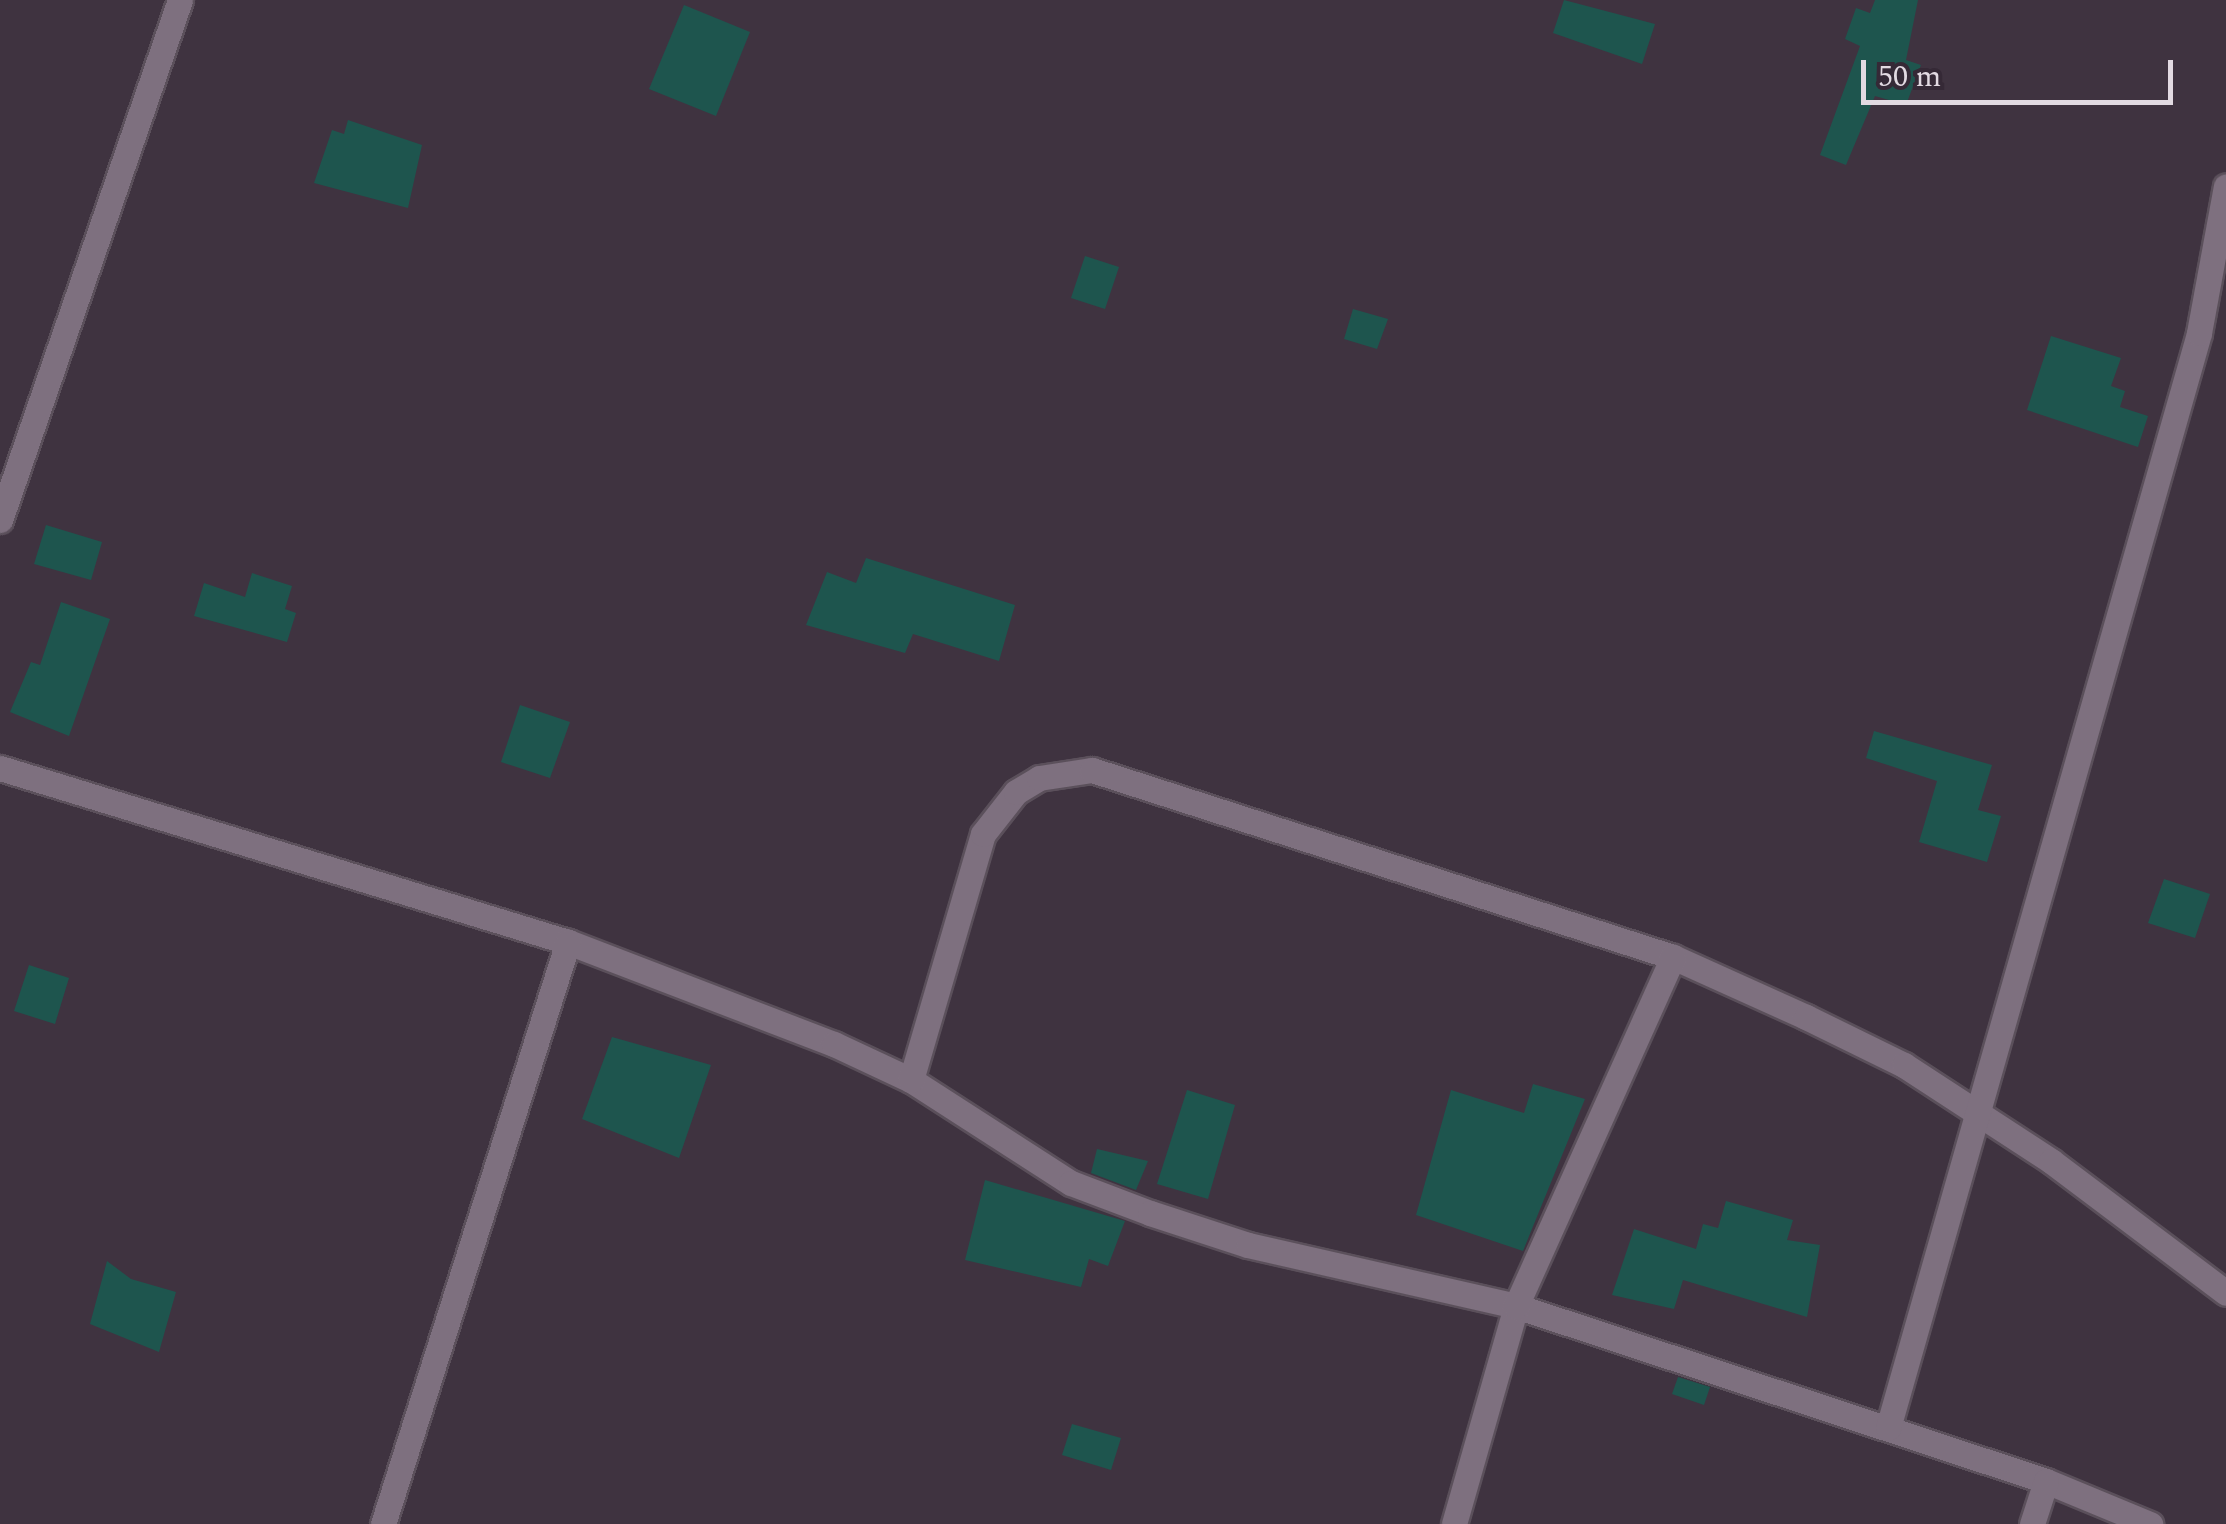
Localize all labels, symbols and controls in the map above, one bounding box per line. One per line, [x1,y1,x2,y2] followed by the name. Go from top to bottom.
[1866,40,2178,102] scale bar
[1878,54,1941,100] text: 50 m

